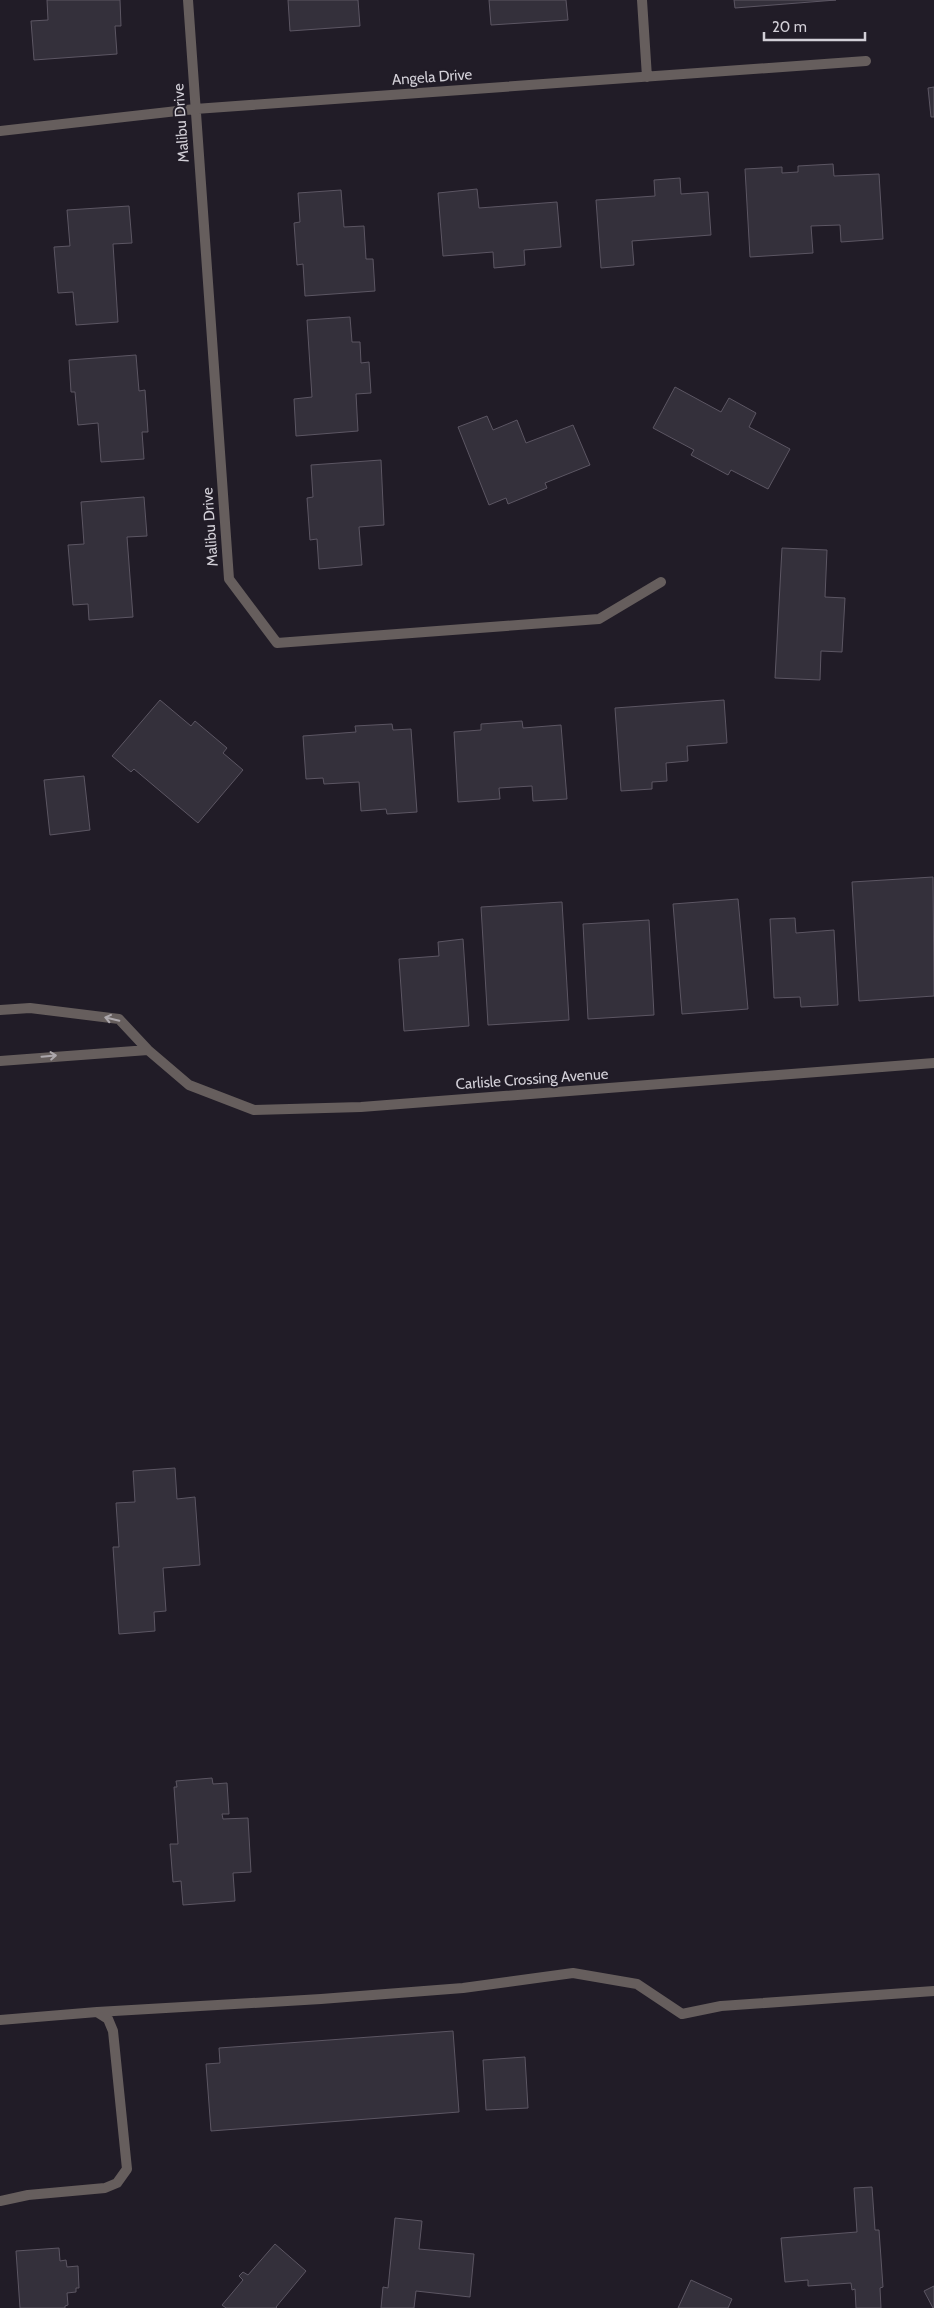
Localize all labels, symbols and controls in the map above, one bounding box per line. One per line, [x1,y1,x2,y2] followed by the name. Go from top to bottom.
[764,10,865,42] scale bar
[772,18,807,36] text: 20 m
[391,65,473,89] street label: Angela Drive
[169,83,193,163] street label: Malibu Drive
[198,487,222,567] street label: Malibu Drive
[104,1014,120,1024] one-way arrow
[40,1051,56,1061] one-way arrow
[455,1065,609,1093] street label: Carlisle Crossing Avenue

